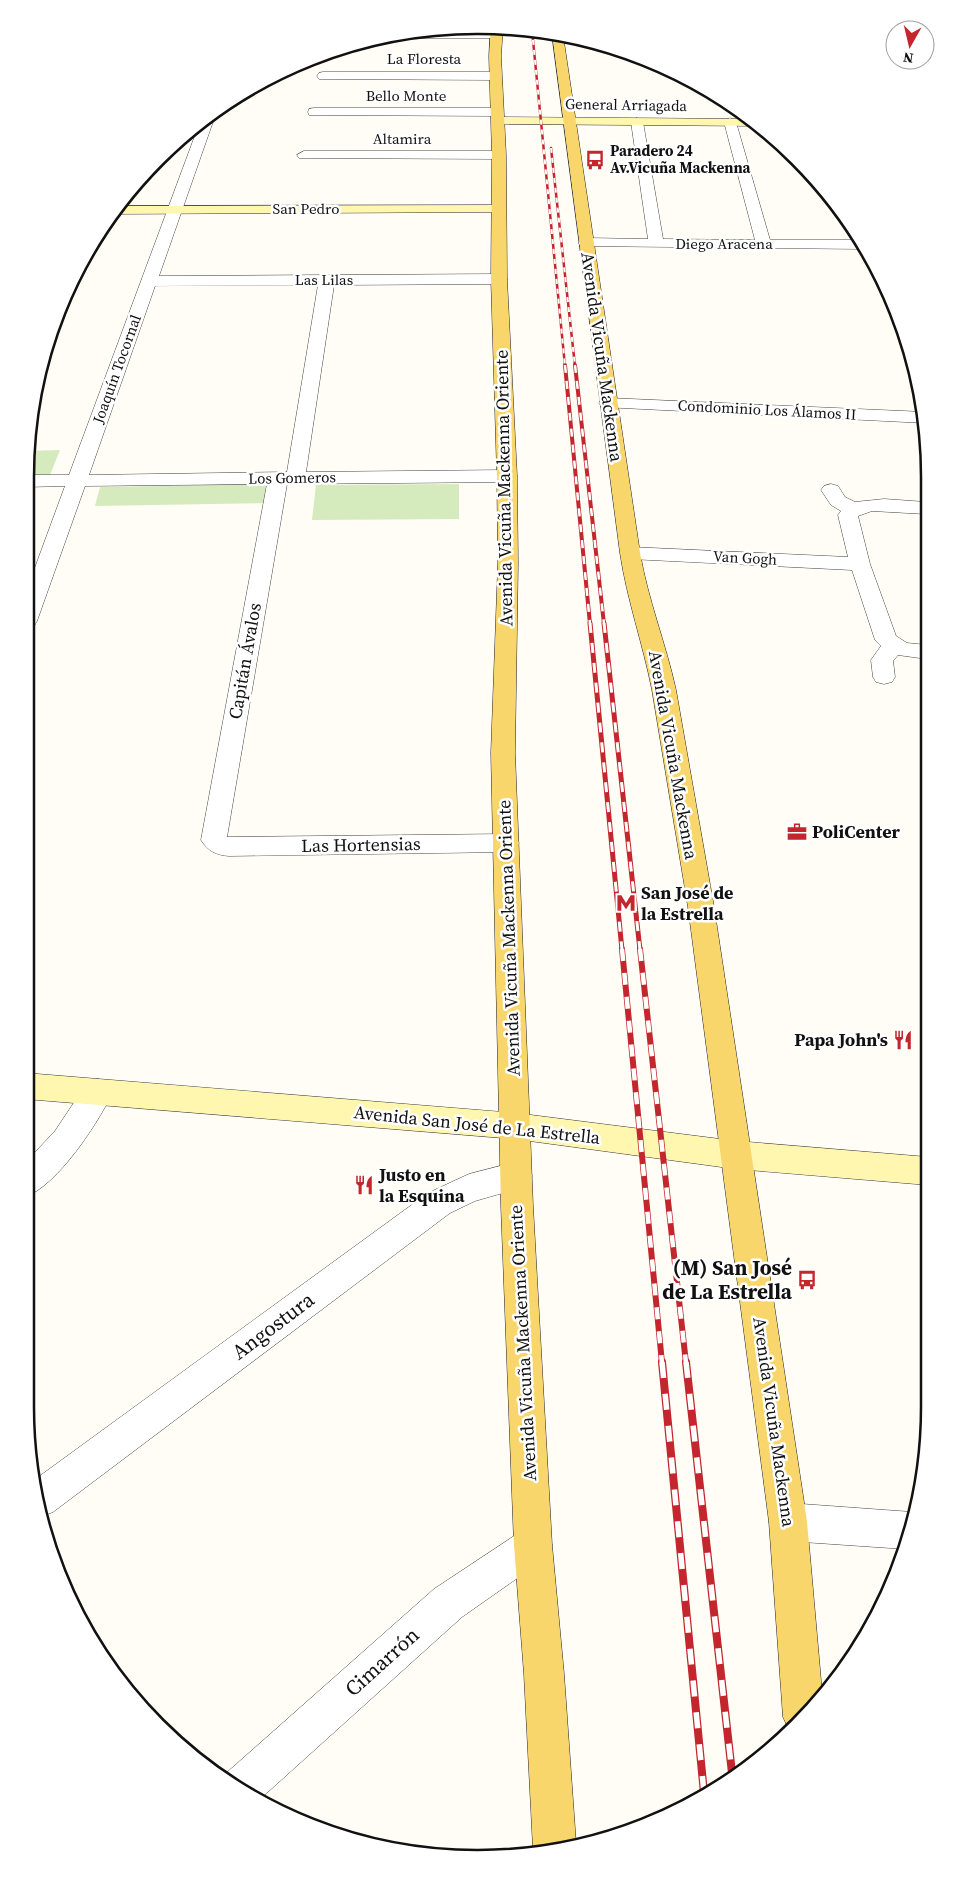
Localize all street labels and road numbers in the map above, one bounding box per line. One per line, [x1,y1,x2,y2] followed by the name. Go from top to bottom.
[387,48,462,69] street label: La Floresta
[366,85,447,106] street label: Bello Monte
[565,93,688,116] street label: General Arriagada
[373,128,432,149] street label: Altamira
[273,198,339,219] street label: San Pedro
[675,233,773,254] street label: Diego Aracena
[575,250,630,464] street label: Avenida Vicuña Mackenna
[295,269,353,290] street label: Las Lilas
[87,311,146,427] street label: Joaquín Tocornal
[489,350,518,627] street label: Avenida Vicuña Mackenna Oriente
[677,394,857,425] street label: Condominio Los Álamos II
[248,466,336,489] street label: Los Gomeros
[712,545,778,570] street label: Van Gogh
[222,600,267,721] street label: Capitán Ávalos
[643,649,704,862] street label: Avenida Vicuña Mackenna
[491,799,526,1077] street label: Avenida Vicuña Mackenna Oriente
[301,831,421,858] street label: Las Hortensias
[353,1099,602,1150] street label: Avenida San José de La Estrella
[503,1204,542,1482] street label: Avenida Vicuña Mackenna Oriente
[225,1285,320,1366] street label: Angostura
[747,1315,802,1529] street label: Avenida Vicuña Mackenna
[338,1620,425,1703] street label: Cimarrón

